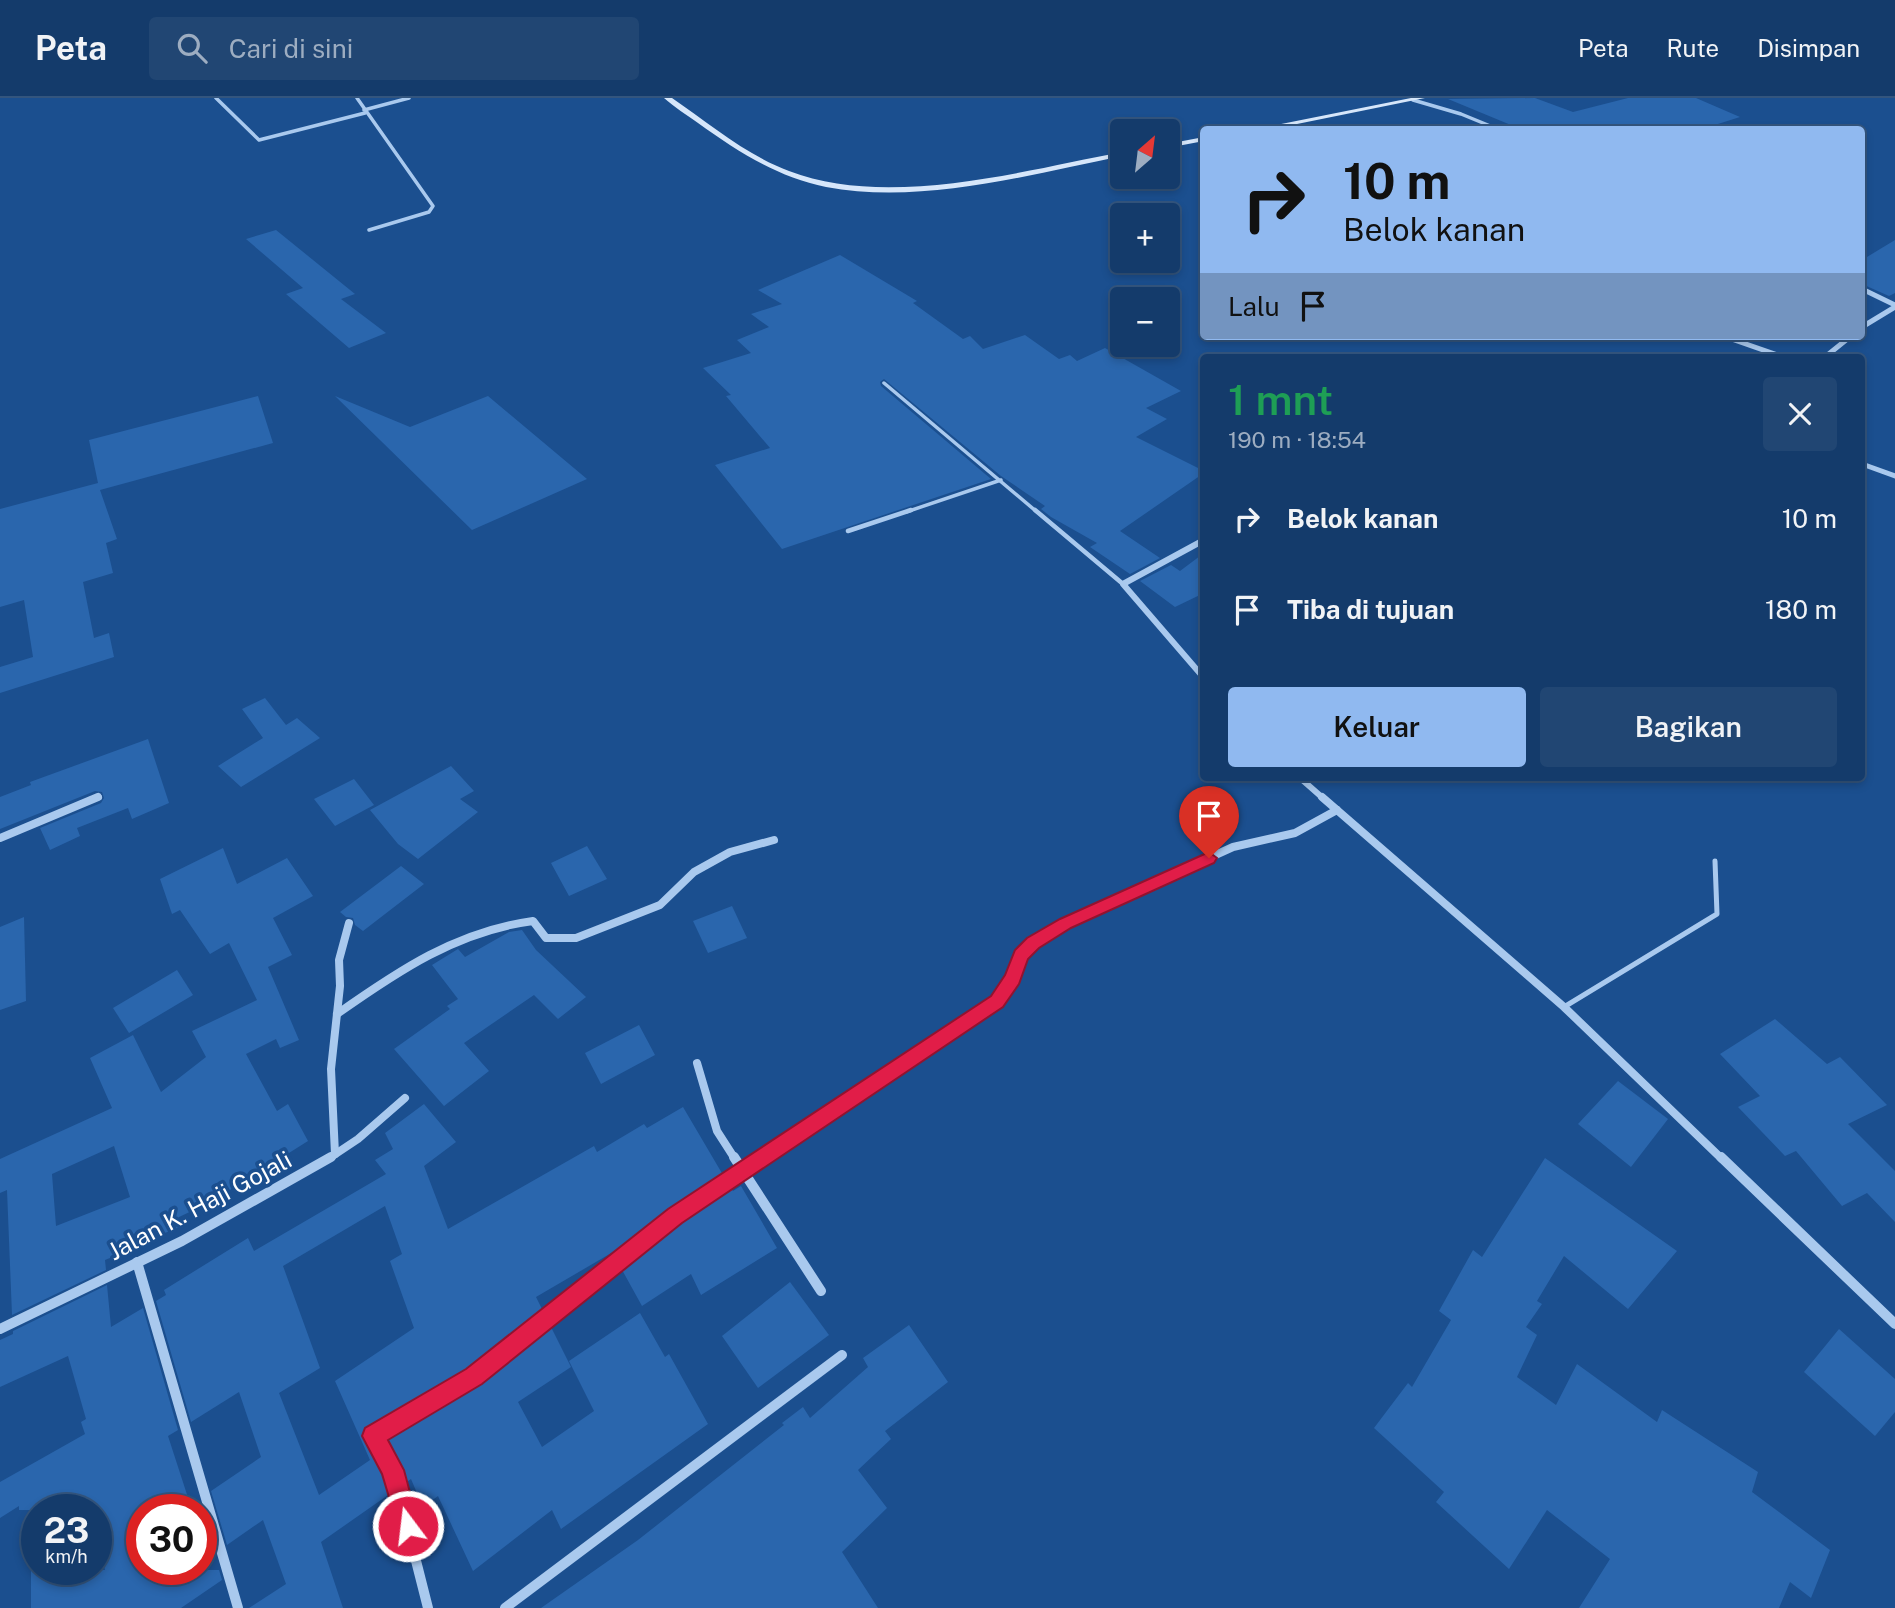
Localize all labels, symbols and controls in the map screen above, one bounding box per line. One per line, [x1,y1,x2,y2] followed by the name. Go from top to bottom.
[149,17,639,80] search box
[35,29,107,67] text: Peta
[173,29,211,67] icon: search
[229,33,353,64] text: Cari di sini
[1578,34,1629,62] text: Peta
[1667,34,1719,62] text: Rute
[1757,34,1860,62] text: Disimpan
[1110,119,1180,189] north arrow
[1110,119,1180,357] map controls
[1343,152,1450,210] text: 10 m
[1228,154,1319,245] icon: right
[1110,203,1180,273] button: +
[1343,211,1525,248] text: Belok kanan
[1110,287,1180,357] button: −
[1294,287,1332,325] icon: arrive
[1228,291,1280,322] text: Lalu
[1228,375,1333,424] text: 1 mnt
[1763,377,1837,451] button: close
[1228,426,1366,453] text: 190 m · 18:54
[1228,500,1266,538] icon: right
[1287,503,1438,534] text: Belok kanan
[1782,503,1837,534] text: 10 m
[1228,591,1266,629] icon: arrive
[1287,594,1454,625] text: Tiba di tujuan
[1765,594,1837,625] text: 180 m
[1228,687,1526,767] button: Keluar
[1540,687,1837,767] button: Bagikan
[1179,786,1239,858] pin
[1190,797,1228,835] icon: arrive
[103,1145,296,1265] street label: Jalan K. Haji Gojali
[371,1489,445,1563] position arrow
[126,1494,217,1585] speed limit sign: 30
[44,1510,89,1551] text: 23
[45,1546,88,1567] text: km/h

